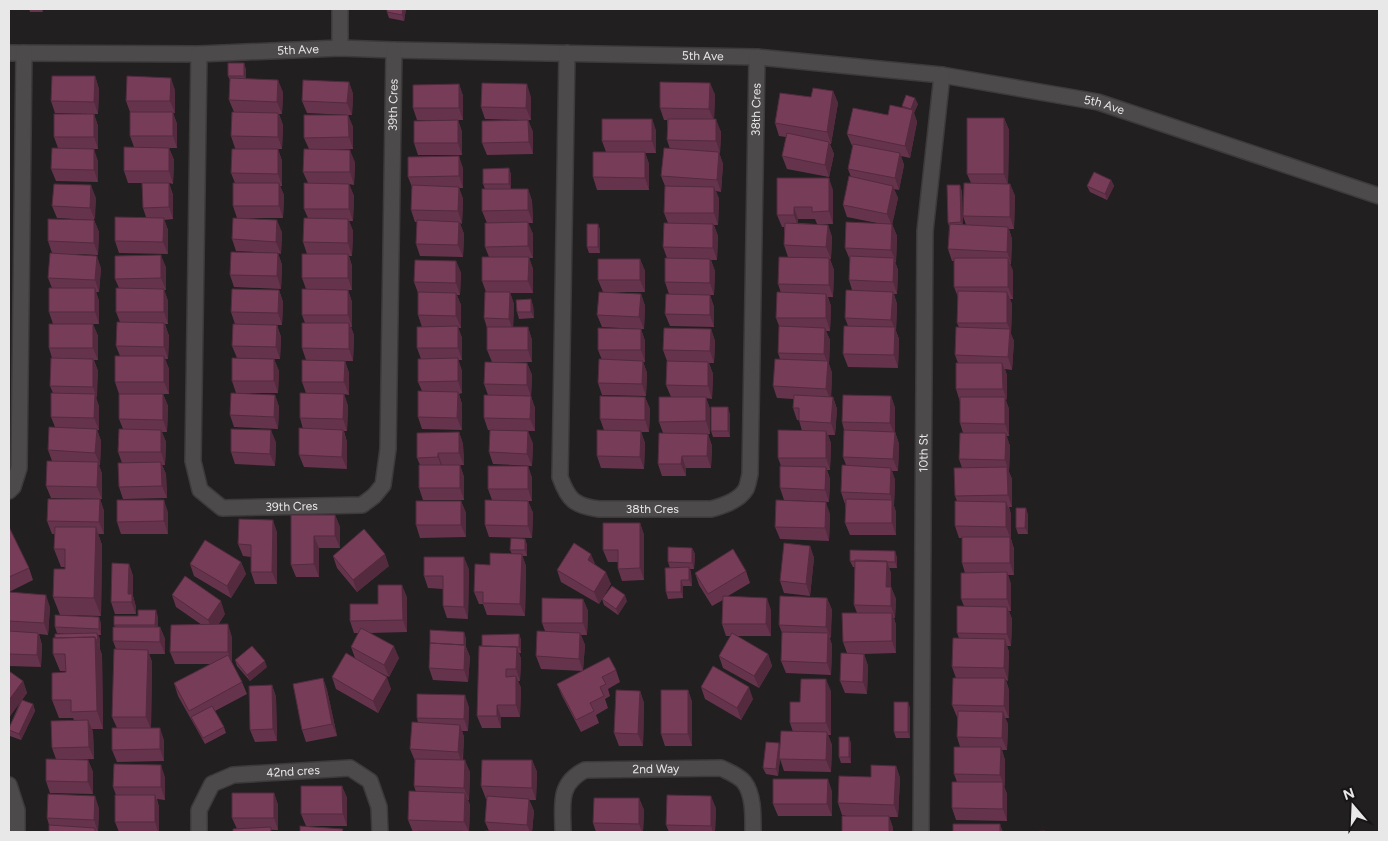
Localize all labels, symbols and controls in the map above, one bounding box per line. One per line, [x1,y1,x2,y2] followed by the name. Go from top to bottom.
[277,42,320,58] street label: 5th Ave
[682,49,724,63] street label: 5th Ave
[386,78,401,131] street label: 39th Cres
[749,83,764,136] street label: 38th Cres
[1083,93,1127,117] street label: 5th Ave
[916,433,931,472] street label: 10th St
[265,499,318,514] street label: 39th Cres
[626,502,679,516] street label: 38th Cres
[632,762,680,776] street label: 2nd Way
[266,763,321,780] street label: 42nd cres
[1328,781,1378,831] north arrow
[1341,784,1357,804] text: N

